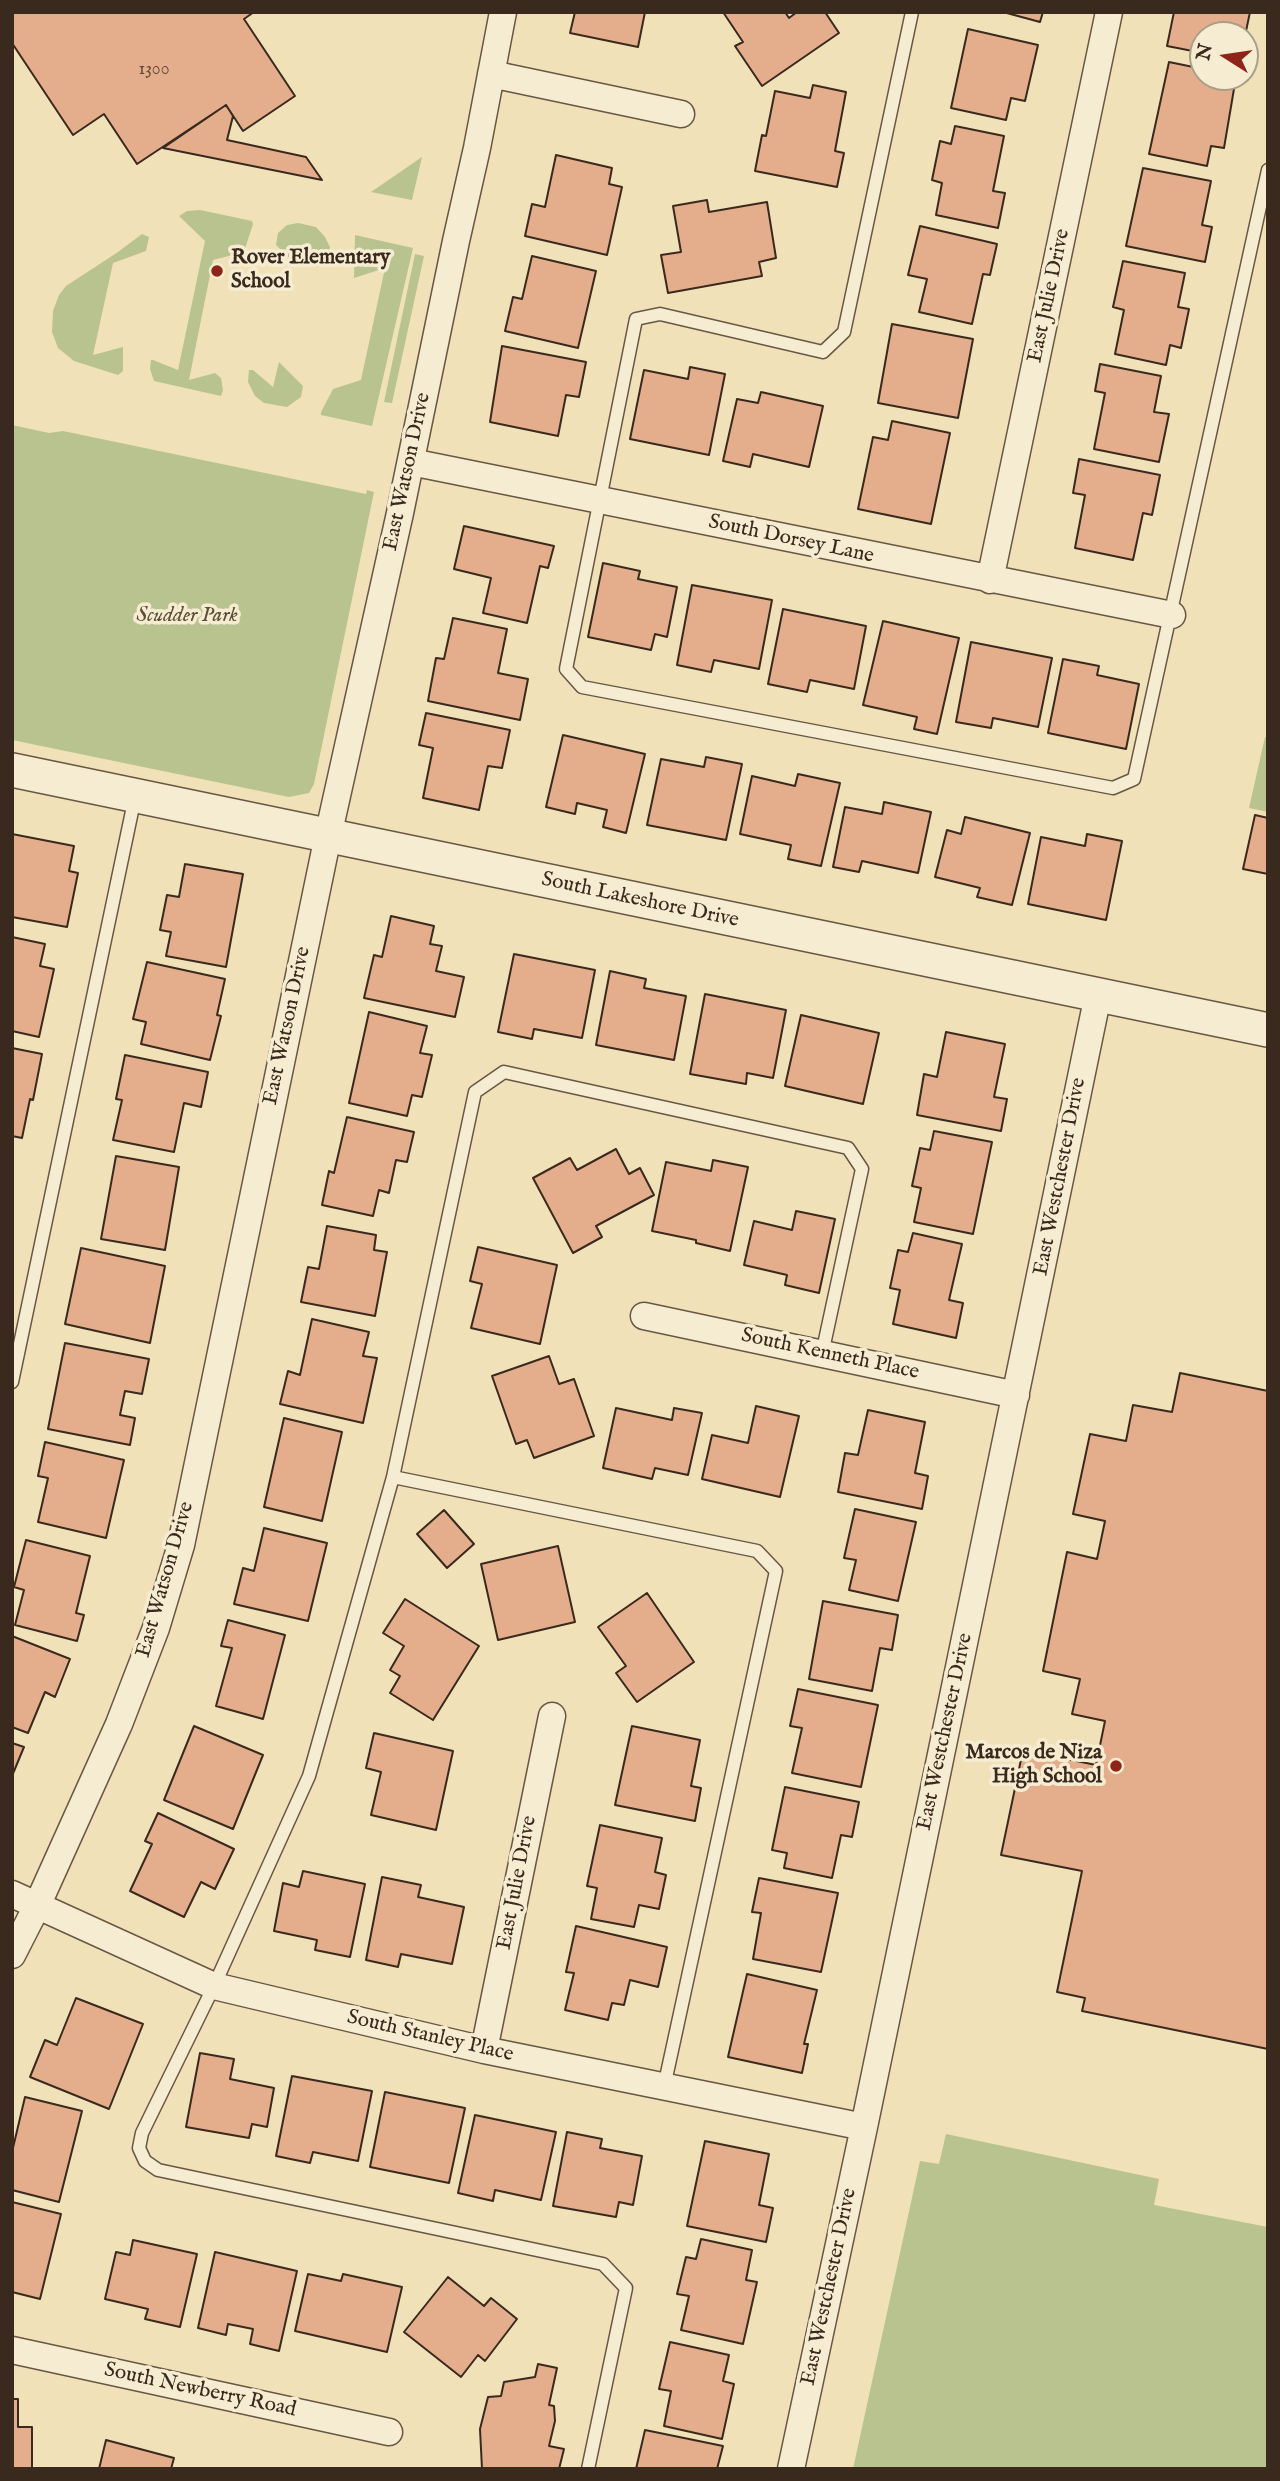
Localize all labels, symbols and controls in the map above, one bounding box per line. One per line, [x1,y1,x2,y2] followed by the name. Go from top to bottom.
[1189,21,1259,91] north arrow
[1192,42,1219,63] text: N
[138,59,170,81] house number: 1300
[1024,227,1076,365] street label: East Julie Drive
[231,246,390,296] place label: Rover Elementary School
[209,263,225,279] marker: Rover Elementary School
[379,391,437,553] street label: East Watson Drive
[706,510,876,570] street label: South Dorsey Lane
[136,604,238,630] park label: Scudder Park
[539,868,741,934] street label: South Lakeshore Drive
[259,945,317,1107] street label: East Watson Drive
[1029,1076,1093,1278] street label: East Westchester Drive
[739,1324,921,1386] street label: South Kenneth Place
[132,1499,200,1661] street label: East Watson Drive
[913,1631,979,1833] street label: East Westchester Drive
[965,1741,1102,1791] place label: Marcos de Niza High School
[1108,1758,1124,1774] marker: Marcos de Niza High School
[493,1814,543,1952] street label: East Julie Drive
[344,2006,516,2068] street label: South Stanley Place
[797,2186,863,2388] street label: East Westchester Drive
[102,2358,298,2424] street label: South Newberry Road

